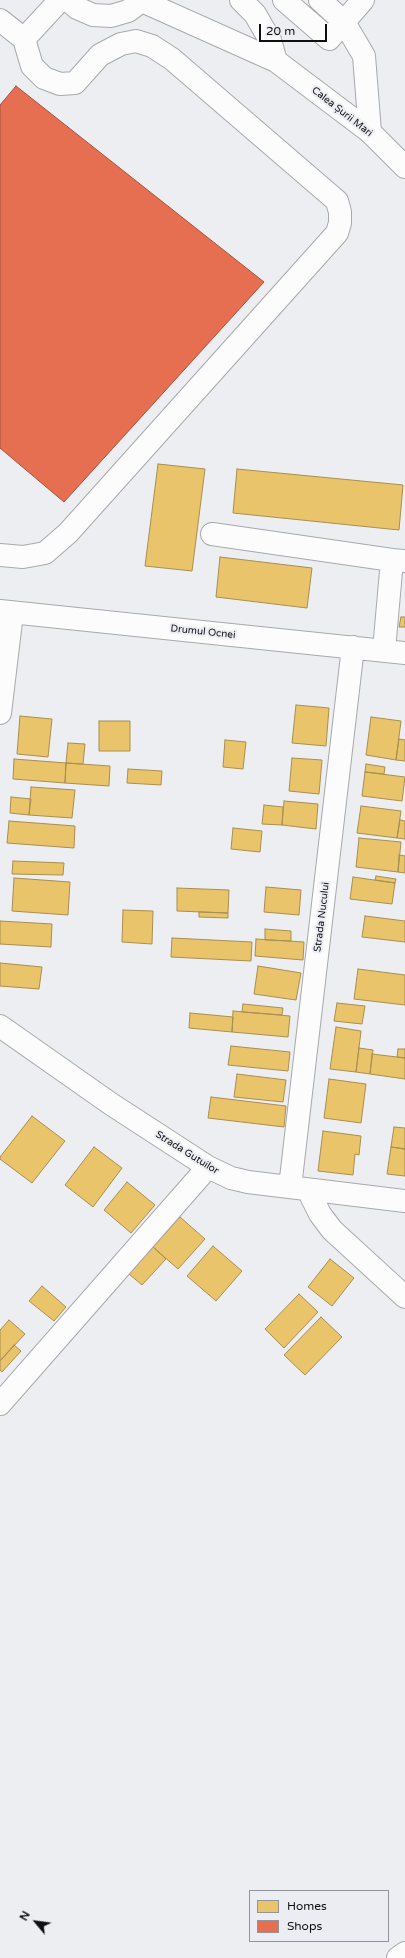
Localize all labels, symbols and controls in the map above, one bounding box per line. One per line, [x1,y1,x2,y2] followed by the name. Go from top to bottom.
[261,16,329,42] scale bar
[266,24,295,38] text: 20 m
[309,84,375,140] street label: Calea Șurii Mari
[170,623,236,641] street label: Drumul Ocnei
[312,881,332,953] street label: Strada Nucului
[153,1129,221,1177] street label: Strada Gutuilor
[249,1890,389,1942] legend
[287,1899,327,1913] text: Homes
[16,1902,56,1942] north arrow
[17,1909,33,1923] text: N
[287,1919,322,1933] text: Shops

